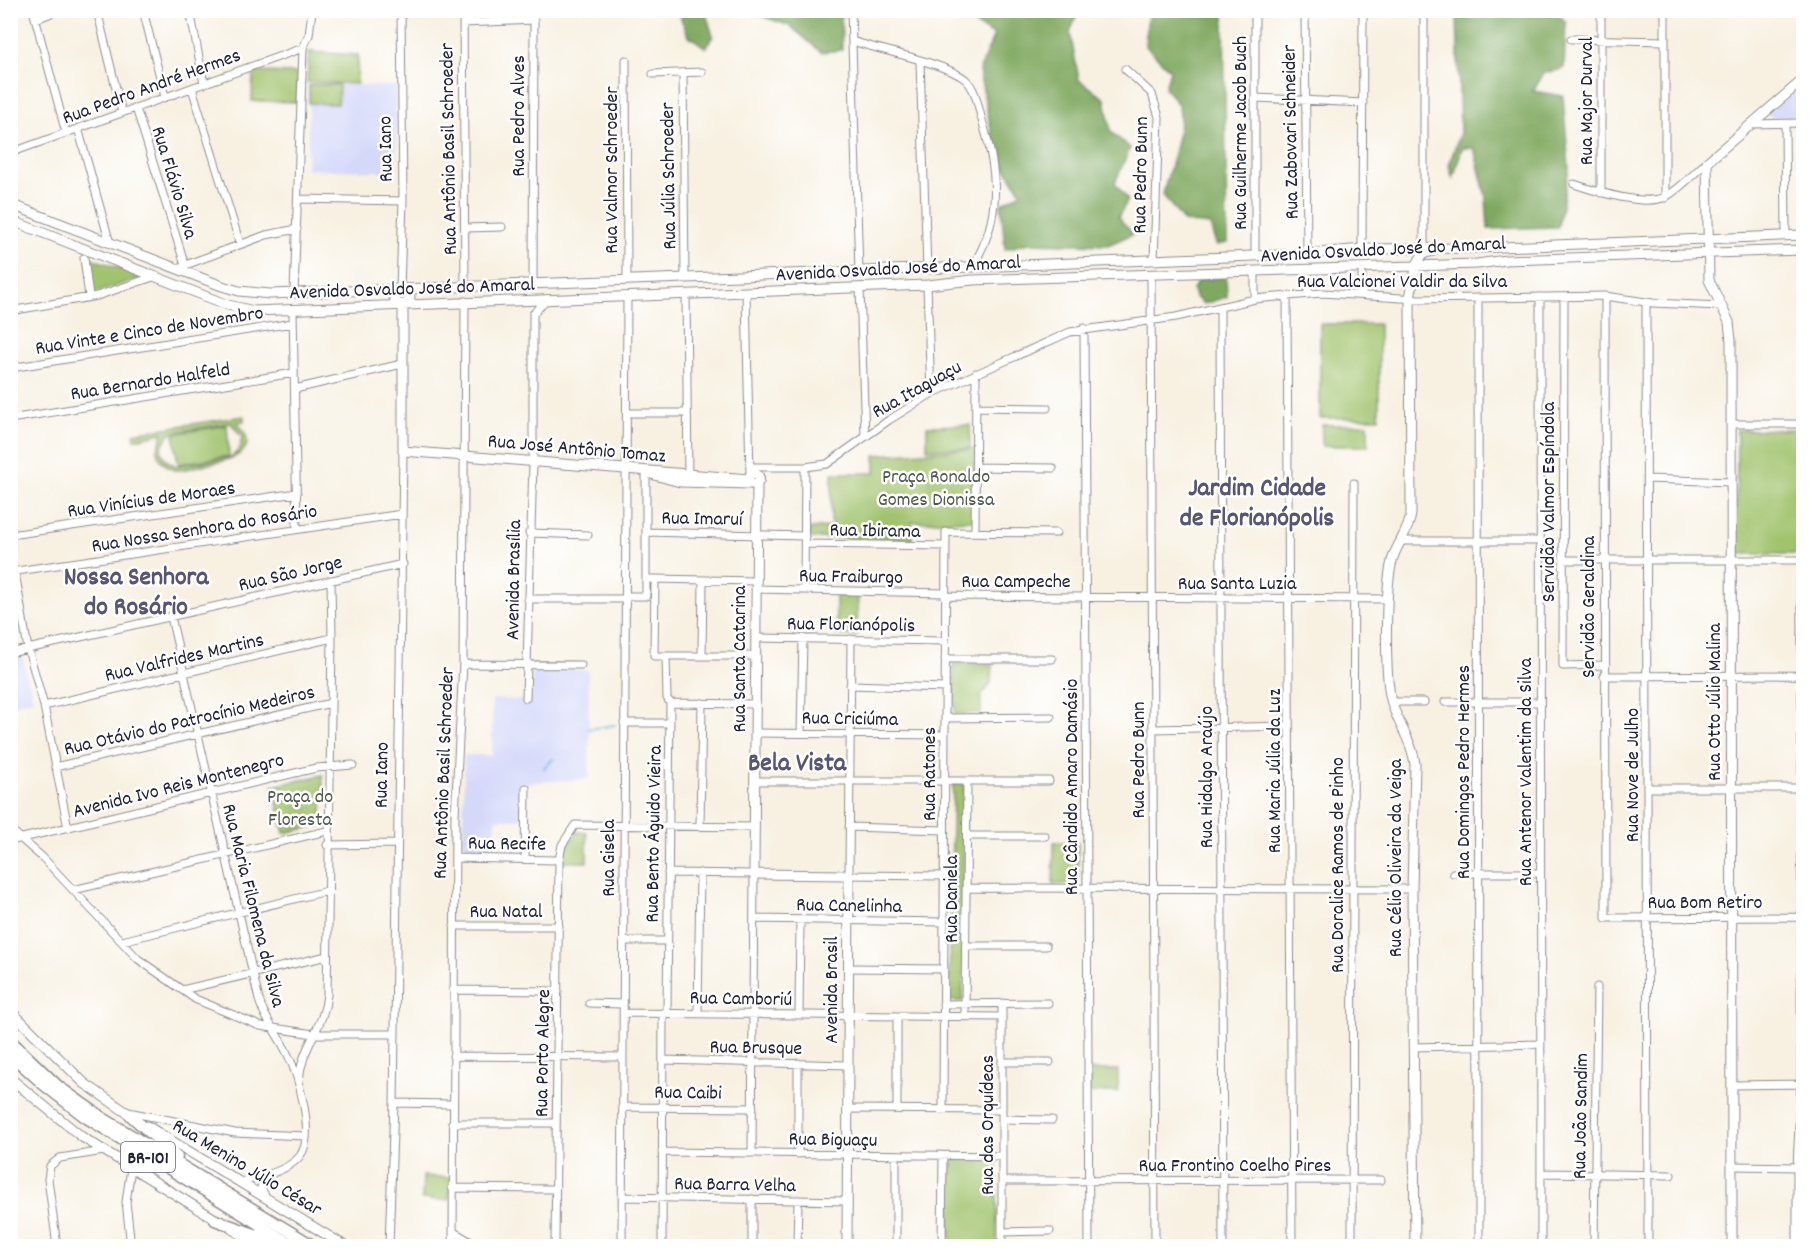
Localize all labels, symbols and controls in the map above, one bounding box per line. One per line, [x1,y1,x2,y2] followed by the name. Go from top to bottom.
[1228,36,1256,230] street label: Rua Guilherme Jacob Buch
[1574,37,1602,165] street label: Rua Major Durval
[434,42,466,255] street label: Rua Antônio Basil Schroeder
[59,43,245,133] street label: Rua Pedro André Hermes
[1276,44,1308,220] street label: Rua Zabovari Schneider
[506,55,534,177] street label: Rua Pedro Alves
[599,86,627,254] street label: Rua Valmor Schroeder
[655,101,685,250] street label: Rua Júlia Schroeder
[372,116,402,182] street label: Rua Iano
[1127,116,1157,234] street label: Rua Pedro Bunn
[143,123,204,243] street label: Rua Flávio Silva
[1260,231,1507,271] street label: Avenida Osvaldo José do Amaral
[775,250,1022,290] street label: Avenida Osvaldo José do Amaral
[1297,269,1508,297] street label: Rua Valcionei Valdir da Silva
[289,272,536,308] street label: Avenida Osvaldo José do Amaral
[33,300,266,364] street label: Rua Vinte e Cinco de Novembro
[868,354,967,427] street label: Rua Itaguaçu
[69,357,232,409] street label: Rua Bernardo Halfeld
[1536,401,1564,602] street label: Servidão Valmor Espíndola
[486,428,667,472] street label: Rua José Antônio Tomaz
[878,464,995,515] park label: Praça Ronaldo Gomes Dionissa
[1180,471,1334,538] district label: Jardim Cidade de Florianópolis
[66,475,237,527] street label: Rua Vinícius de Moraes
[90,498,319,562] street label: Rua Nossa Senhora do Rosário
[661,505,744,535] street label: Rua Imaruí
[829,517,921,547] street label: Rua Ibirama
[500,519,530,641] street label: Avenida Brasília
[1576,535,1604,678] street label: Servidão Geraldina
[236,549,346,600] street label: Rua São Jorge
[64,560,209,627] district label: Nossa Senhora do Rosário
[799,563,903,593] street label: Rua Fraiburgo
[961,569,1071,597] street label: Rua Campeche
[1178,571,1297,599] street label: Rua Santa Luzia
[727,585,755,732] street label: Rua Santa Catarina
[786,611,915,641] street label: Rua Florianópolis
[1702,622,1730,781] street label: Rua Otto Júlio Malina
[102,627,267,691] street label: Rua Valfrides Martins
[1513,657,1541,886] street label: Rua Antenor Valentim da Silva
[1451,665,1479,879] street label: Rua Domingos Pedro Hermes
[427,666,463,880] street label: Rua Antônio Basil Schroeder
[61,679,318,764] street label: Rua Otávio do Patrocínio Medeiros
[1059,679,1087,895] street label: Rua Cândido Amaro Damásio
[1262,688,1290,853] street label: Rua Maria Júlia da Luz
[1126,701,1154,819] street label: Rua Pedro Bunn
[801,705,899,735] street label: Rua Criciúma
[1194,706,1222,848] street label: Rua Hidalgo Araújo
[1620,708,1648,842] street label: Rua Nove de Julho
[917,727,945,821] street label: Rua Ratones
[368,742,398,808] street label: Rua Iano
[639,744,671,923] street label: Rua Bento Águido Vieira
[748,746,847,783] district label: Bela Vista
[70,747,287,827] street label: Avenida Ivo Reis Montenegro
[1325,757,1353,973] street label: Rua Doralice Ramos de Pinho
[1383,758,1411,957] street label: Rua Célio Oliveira da Veiga
[267,784,333,835] park label: Praça do Floresta
[213,801,291,1011] street label: Rua Maria Filomena da Silva
[596,819,624,897] street label: Rua Gisela
[468,830,547,860] street label: Rua Recife
[939,854,967,943] street label: Rua Daniela
[1648,890,1763,918] street label: Rua Bom Retiro
[796,892,903,922] street label: Rua Canelinha
[469,899,543,927] street label: Rua Natal
[819,936,847,1044] street label: Avenida Brasil
[689,985,792,1015] street label: Rua Camboriú
[529,989,559,1117] street label: Rua Porto Alegre
[709,1034,803,1064] street label: Rua Brusque
[1567,1053,1597,1179] street label: Rua João Sandim
[975,1055,1003,1195] street label: Rua das Orquídeas
[654,1079,722,1109] street label: Rua Caibi
[166,1113,327,1225] street label: Rua Menino Júlio César
[788,1126,878,1156] street label: Rua Biguaçu
[121,1142,175,1172] road number: BR-101
[1139,1153,1331,1181] street label: Rua Frontino Coelho Pires
[674,1171,797,1201] street label: Rua Barra Velha

